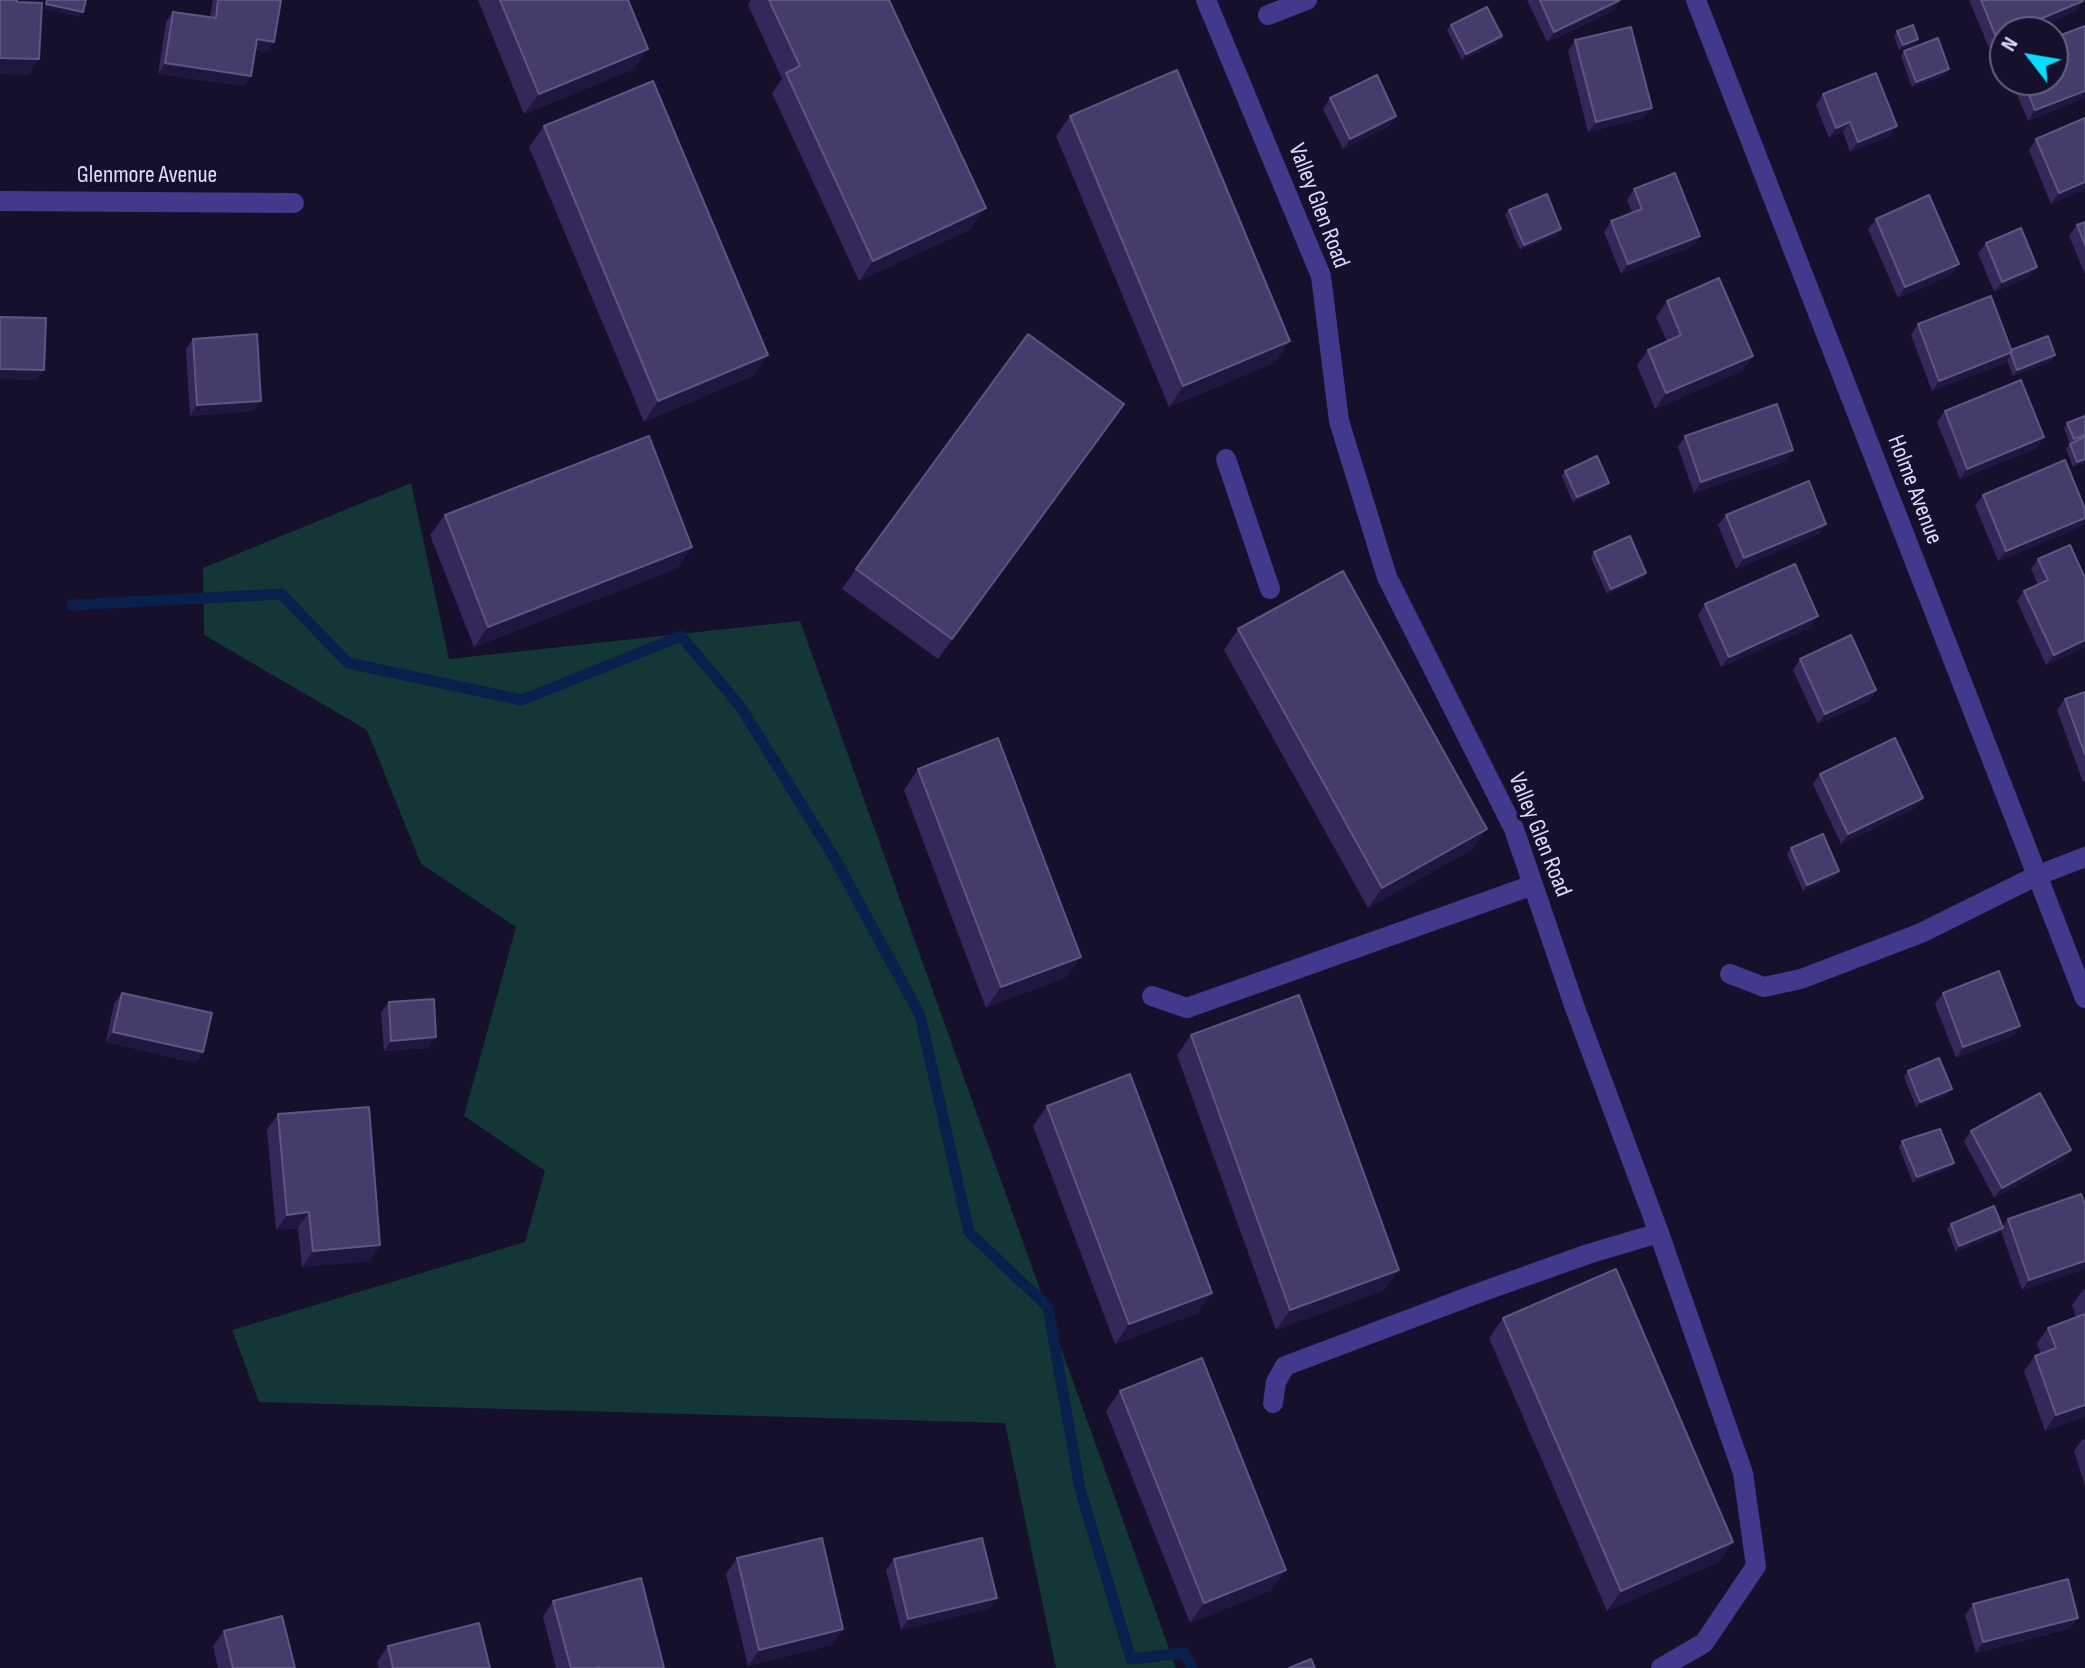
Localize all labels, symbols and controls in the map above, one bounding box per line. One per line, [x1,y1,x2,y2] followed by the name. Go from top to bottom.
[1989,16,2069,96] north arrow
[1995,32,2024,56] text: N
[1281,140,1355,272] street label: Valley Glen Road
[77,162,217,190] street label: Glenmore Avenue
[1880,432,1948,548] street label: Holme Avenue
[1501,769,1577,901] street label: Valley Glen Road

